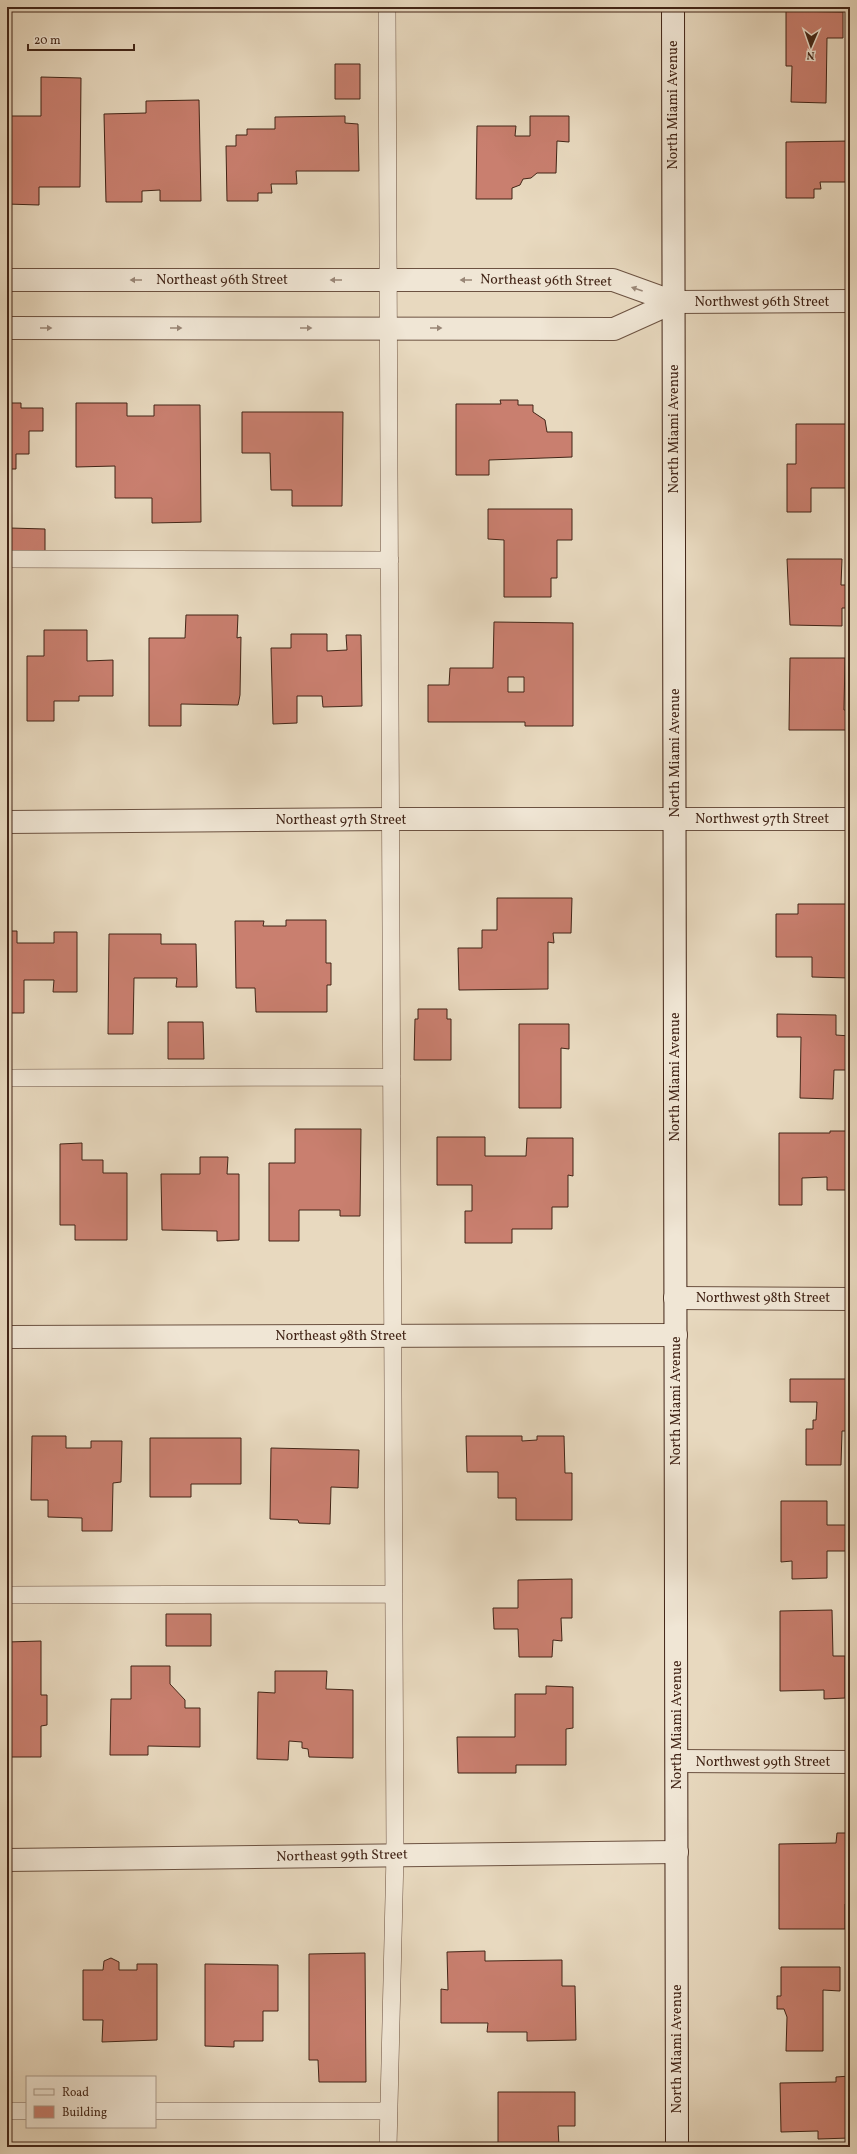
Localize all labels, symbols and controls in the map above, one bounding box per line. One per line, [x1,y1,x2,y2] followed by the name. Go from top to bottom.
[28,26,134,52] scale bar
[791,26,831,66] north arrow
[34,33,61,49] text: 20 m
[664,40,683,170] street label: North Miami Avenue
[806,47,815,62] text: N
[480,270,612,292] street label: Northeast 96th Street
[156,271,288,290] street label: Northeast 96th Street
[129,277,142,283] one-way arrow
[329,277,342,283] one-way arrow
[459,277,472,283] one-way arrow
[630,286,642,292] one-way arrow
[694,293,830,312] street label: Northwest 96th Street
[40,325,53,331] one-way arrow
[170,325,183,331] one-way arrow
[300,325,313,331] one-way arrow
[430,325,443,331] one-way arrow
[665,364,684,494] street label: North Miami Avenue
[666,688,685,818] street label: North Miami Avenue
[695,810,829,829] street label: Northwest 97th Street
[275,811,407,830] street label: Northeast 97th Street
[666,1012,685,1142] street label: North Miami Avenue
[696,1289,830,1308] street label: Northwest 98th Street
[275,1327,407,1346] street label: Northeast 98th Street
[667,1336,686,1466] street label: North Miami Avenue
[668,1660,687,1790] street label: North Miami Avenue
[696,1753,831,1772] street label: Northwest 99th Street
[276,1845,408,1867] street label: Northeast 99th Street
[668,1984,687,2114] street label: North Miami Avenue
[26,2076,156,2128] legend
[62,2085,89,2101] text: Road
[62,2105,107,2121] text: Building

